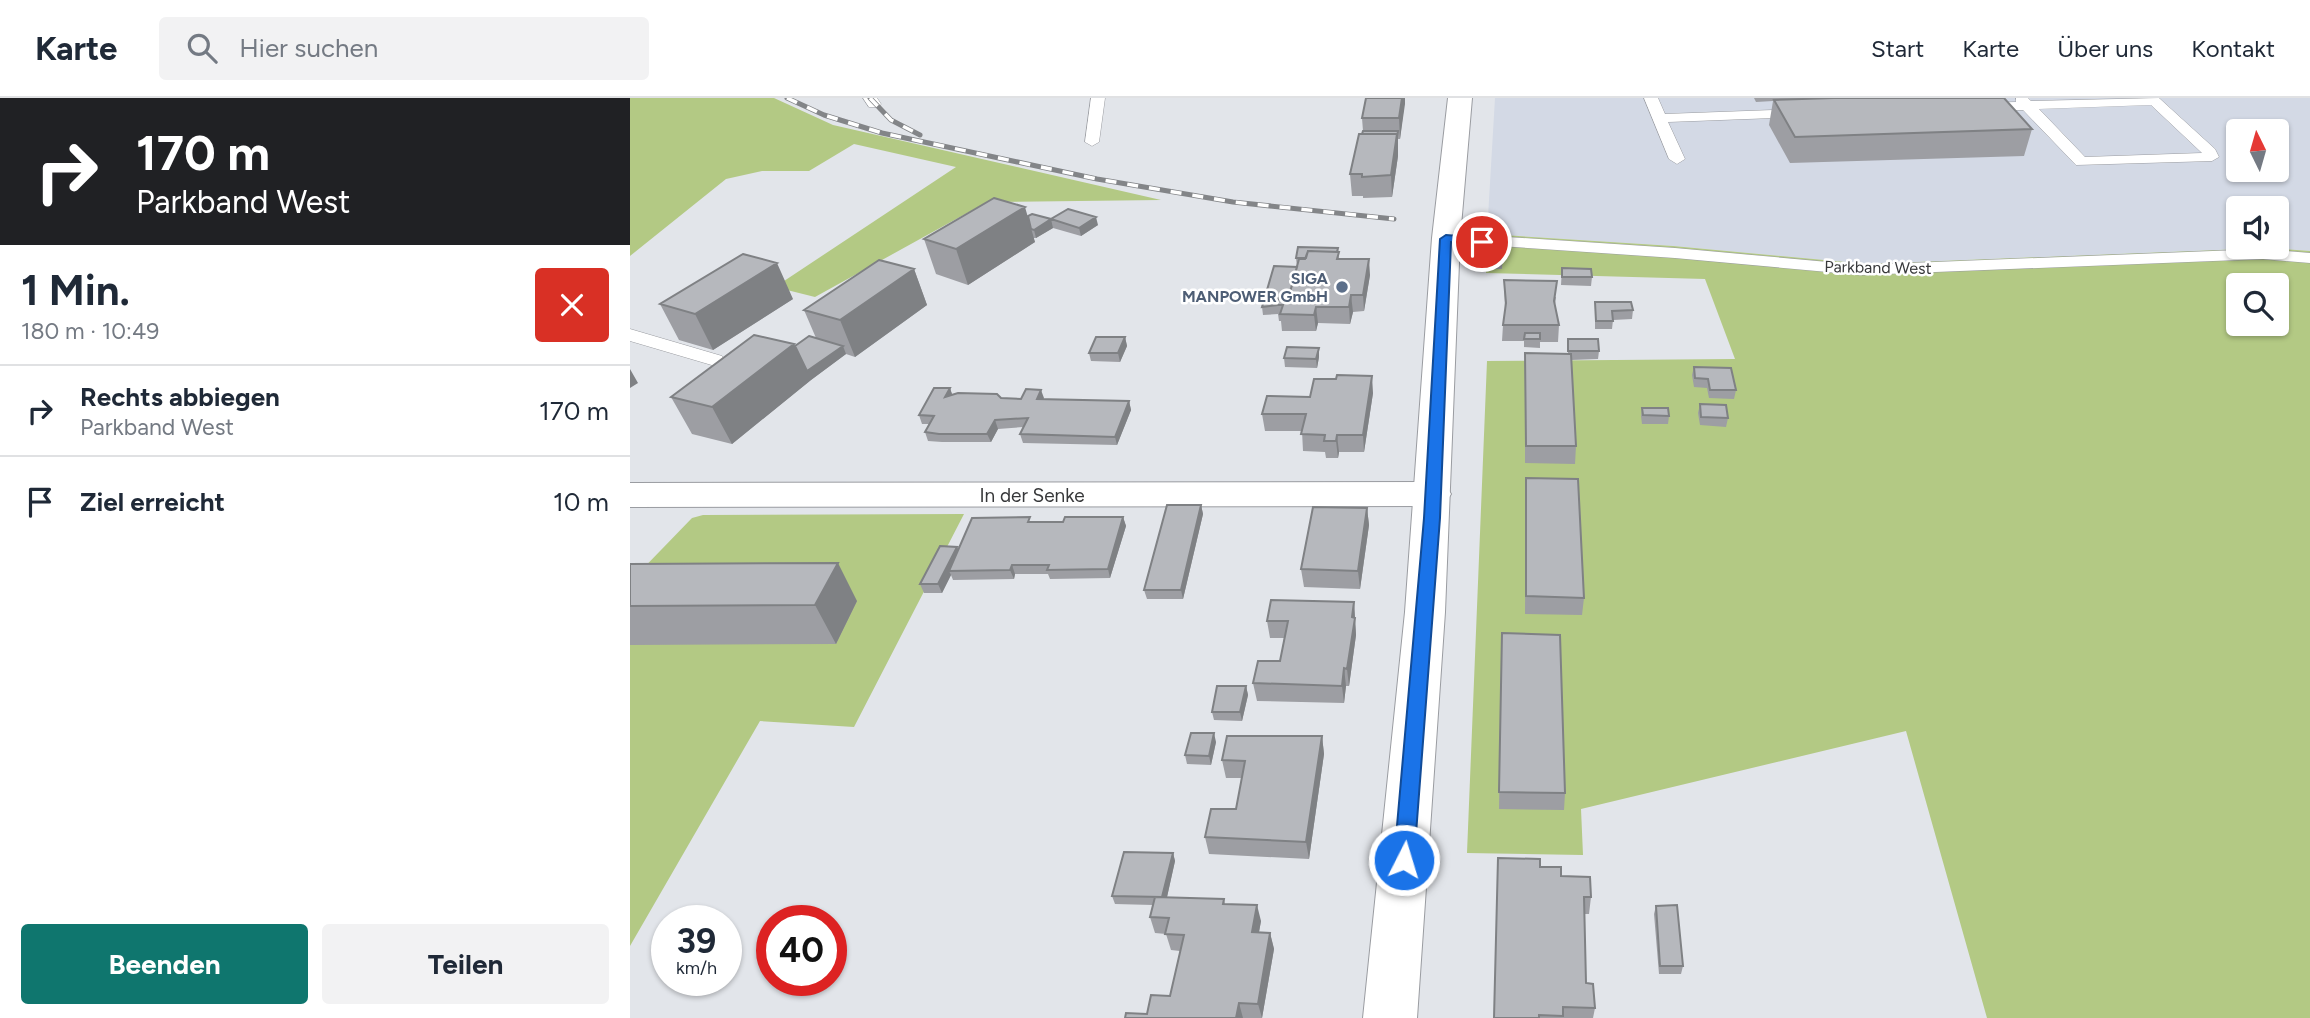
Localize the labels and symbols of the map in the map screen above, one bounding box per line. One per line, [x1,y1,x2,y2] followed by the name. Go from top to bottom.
[2226,119,2289,182] north arrow
[1452,212,1512,272] pin
[1824,257,1932,278] street label: Parkband West
[1182,269,1329,306] place label: SIGA MANPOWER GmbH
[1334,279,1350,295] marker: SIGA MANPOWER GmbH
[979,484,1085,507] street label: In der Senke
[1367,823,1441,897] position arrow
[756,905,847,996] speed limit sign: 40

